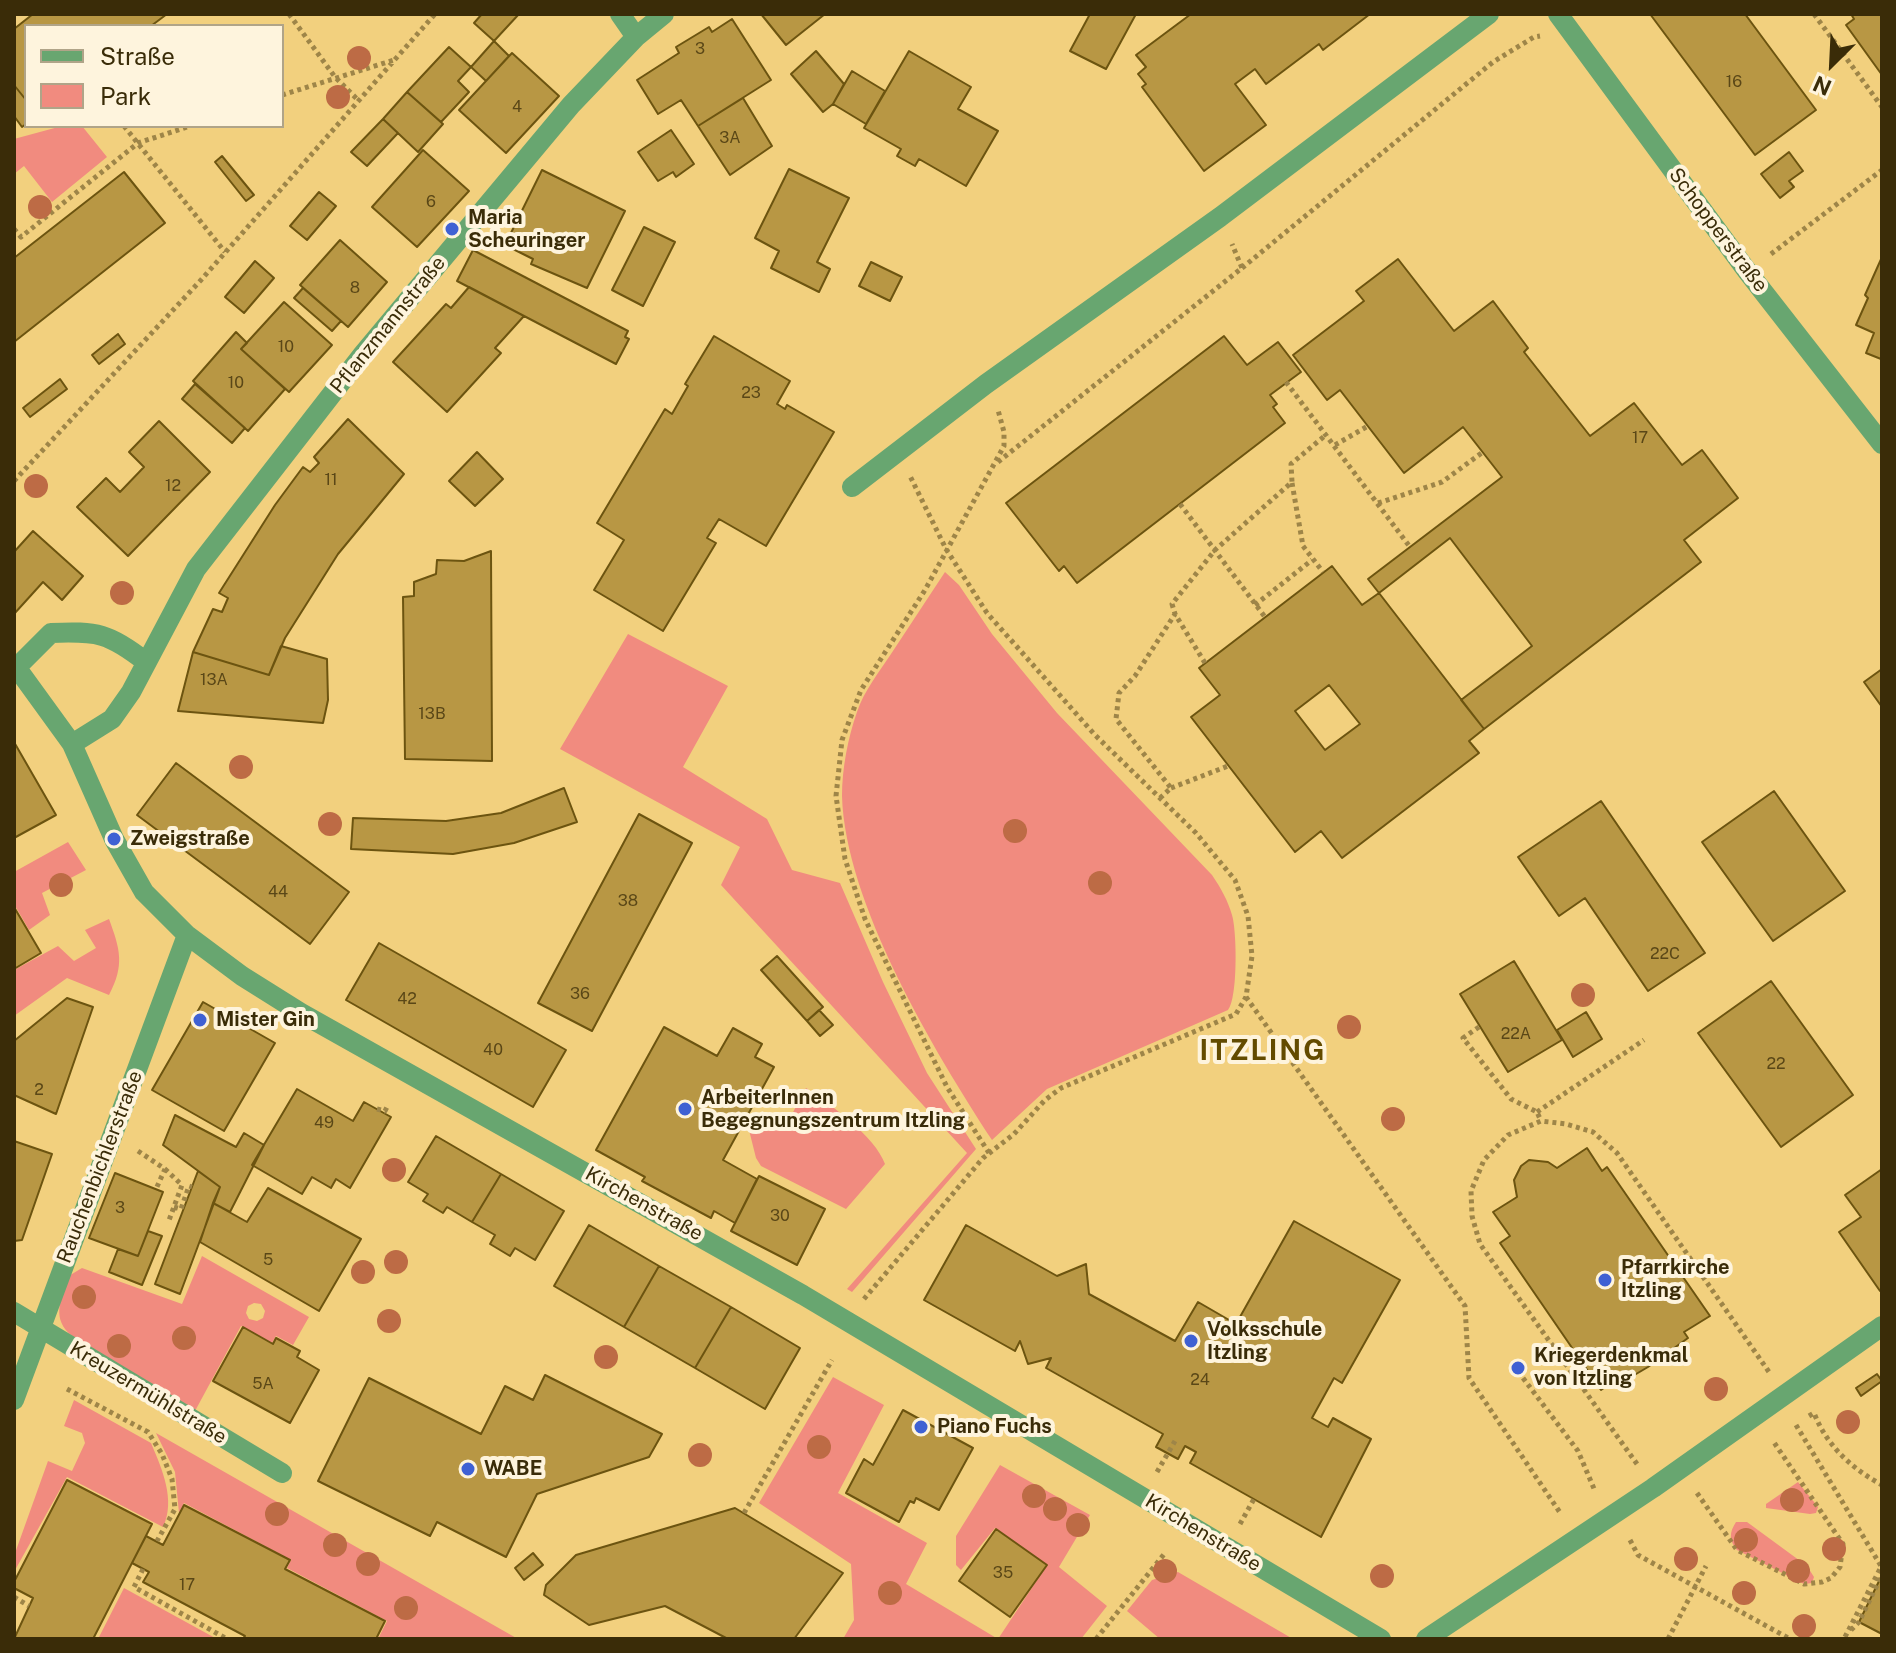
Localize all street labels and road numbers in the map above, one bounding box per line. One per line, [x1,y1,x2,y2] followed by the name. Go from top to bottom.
[1664,163,1772,297] street label: Schopperstraße
[325,252,451,398] street label: Pflanzmannstraße
[52,1067,148,1267] street label: Rauchenbichlerstraße
[581,1162,707,1246] street label: Kirchenstraße
[65,1337,231,1449] street label: Kreuzermühlstraße
[1141,1489,1265,1577] street label: Kirchenstraße

